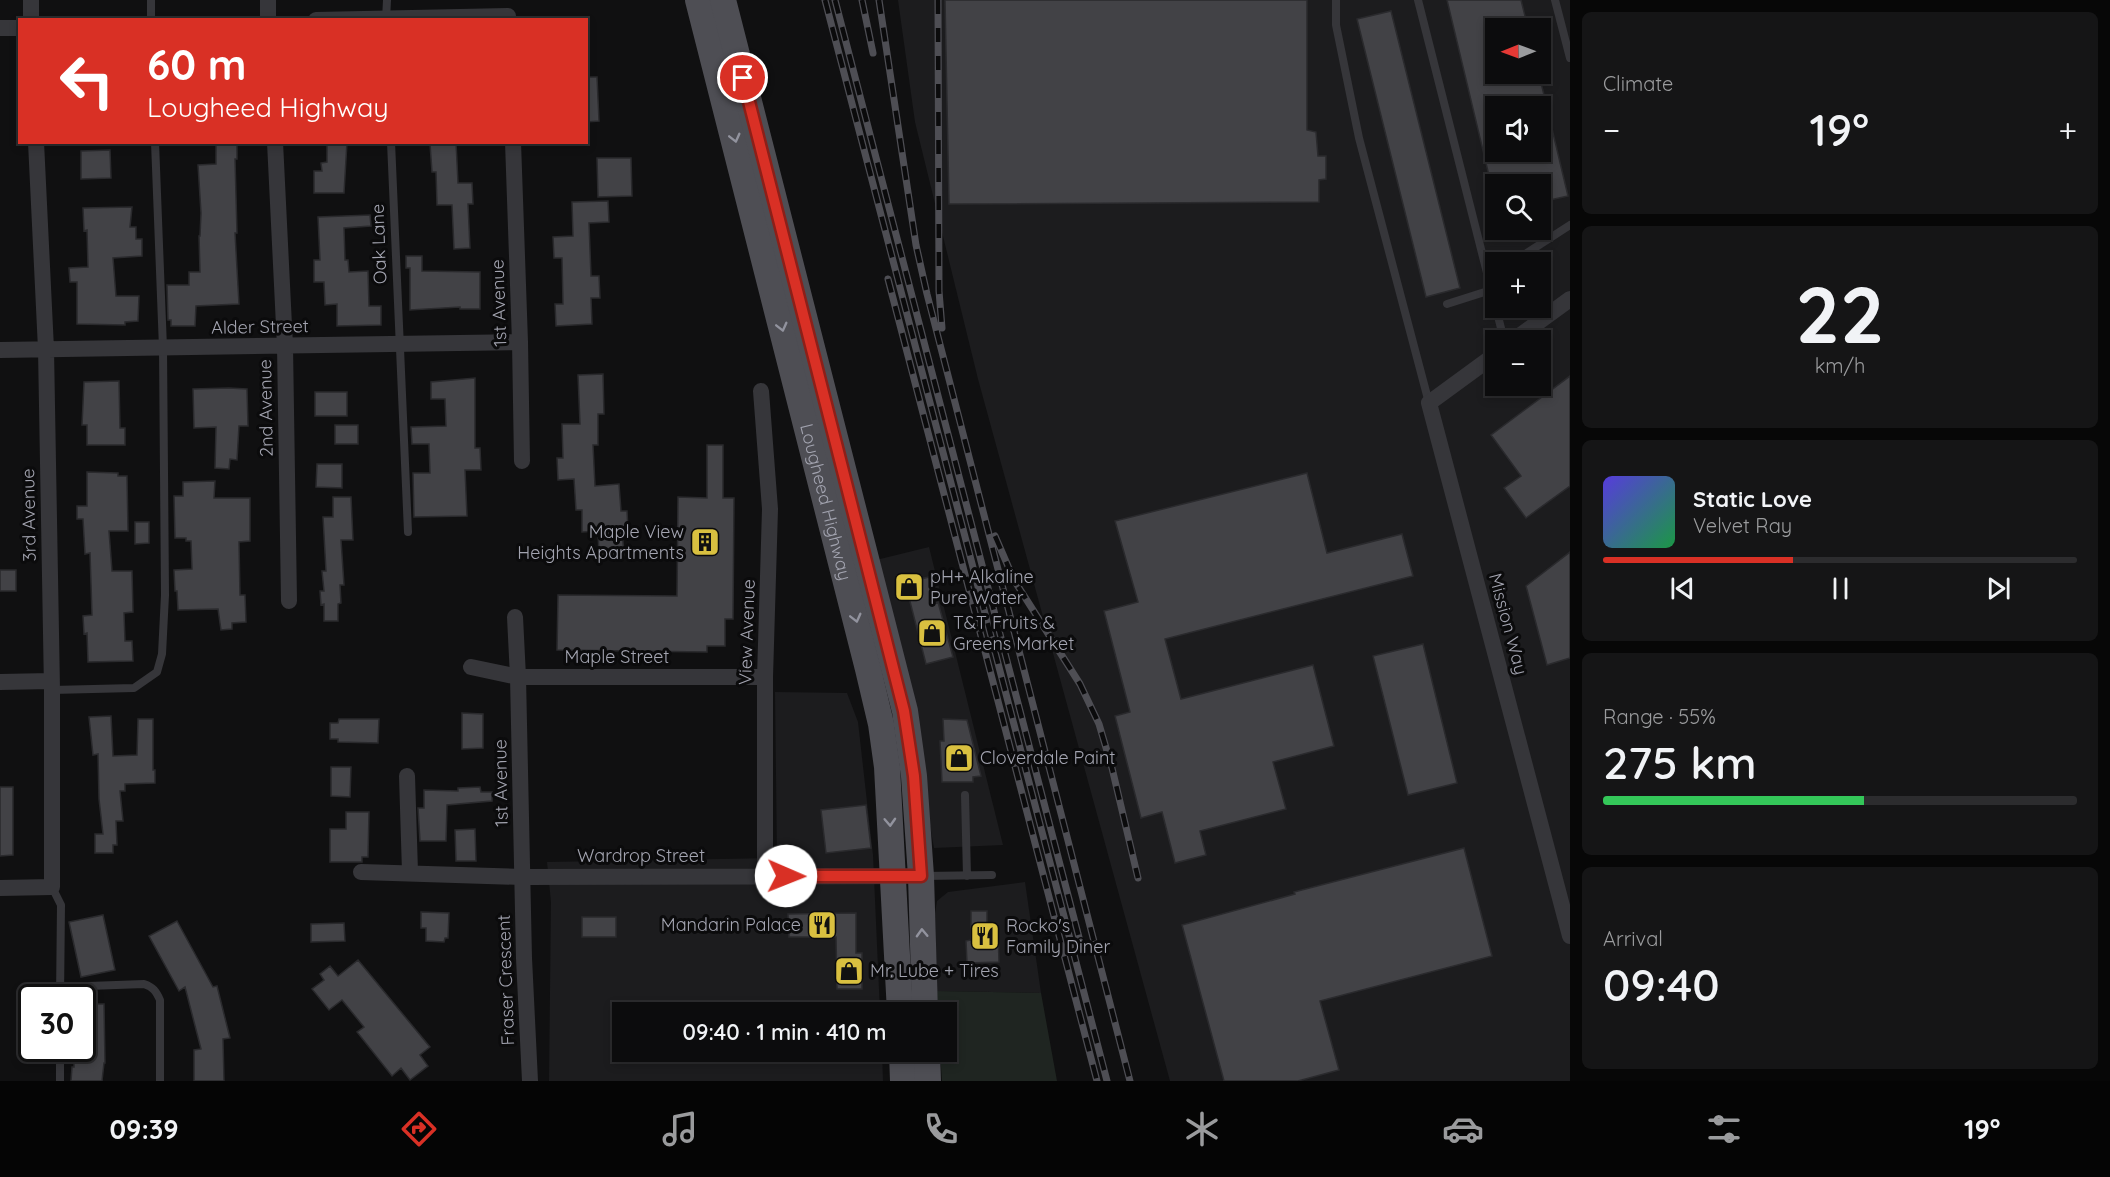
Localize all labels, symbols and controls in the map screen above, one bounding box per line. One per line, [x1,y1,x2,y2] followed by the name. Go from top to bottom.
[1485,18,1551,84] north arrow
[1485,18,1551,396] map controls
[147,38,247,91] text: 60 m
[48,42,126,120] icon: left
[717,52,768,103] pin
[726,61,759,94] icon: arrive
[1603,71,1673,96] text: Climate
[147,90,389,124] text: Lougheed Highway
[1485,96,1551,162] button: sound
[1810,101,1869,157] text: 19°
[1603,109,1620,150] text: −
[2058,109,2077,150] text: +
[727,133,740,143] one-way arrow
[1485,174,1551,240] button: search
[366,203,391,285] street label: Oak Lane
[1485,252,1551,318] button: +
[485,259,512,347] street label: 1st Avenue
[1796,265,1884,363] text: 22
[211,314,309,339] street label: Alder Street
[775,322,788,332] one-way arrow
[1485,330,1551,396] button: −
[1815,353,1865,378] text: km/h
[253,359,278,457] street label: 2nd Avenue
[795,421,857,583] street label: Lougheed Highway
[16,468,41,562] street label: 3rd Avenue
[1693,485,1812,513] text: Static Love
[1693,513,1792,538] text: Velvet Ray
[517,520,684,564] place label: Maple View Heights Apartments
[689,526,721,558] building icon: Maple View Heights Apartments
[930,565,1034,609] place label: pH+ Alkaline Pure Water
[893,571,925,603] shop icon: pH+ Alkaline Pure Water
[1484,571,1533,677] street label: Mission Way
[1666,572,1699,605] icon: previous
[1824,572,1857,605] icon: pause
[1982,572,2015,605] icon: next
[733,579,760,685] street label: View Avenue
[953,611,1074,655] place label: T&T Fruits & Greens Market
[848,613,861,623] one-way arrow
[916,617,948,649] shop icon: T&T Fruits & Greens Market
[565,645,669,668] street label: Maple Street
[1603,704,1716,729] text: Range · 55%
[1603,734,1757,790] text: 275 km
[488,739,513,827] street label: 1st Avenue
[943,742,975,774] shop icon: Cloverdale Paint
[980,746,1115,769] place label: Cloverdale Paint
[883,818,896,827] one-way arrow
[577,844,705,867] street label: Wardrop Street
[754,844,818,908] position arrow
[806,909,838,941] restaurant icon: Mandarin Palace
[661,913,801,936] place label: Mandarin Palace
[492,914,519,1046] street label: Fraser Crescent
[1006,914,1110,958] place label: Rocko's Family Diner
[969,920,1001,952] restaurant icon: Rocko's Family Diner
[1603,926,1663,951] text: Arrival
[916,929,929,938] one-way arrow
[833,955,865,987] shop icon: Mr. Lube + Tires
[1603,956,1720,1012] text: 09:40
[870,959,999,982] place label: Mr. Lube + Tires
[18,984,96,1062] speed limit sign: 30
[683,1018,886,1046] text: 09:40 · 1 min · 410 m
[398,1108,440,1150] icon: directions
[659,1108,701,1150] icon: music
[920,1108,962,1150] icon: phone
[1181,1108,1223,1150] icon: climate
[1442,1108,1484,1150] icon: car
[1703,1108,1745,1150] icon: filters
[110,1112,179,1146] text: 09:39
[1964,1112,2000,1146] text: 19°

